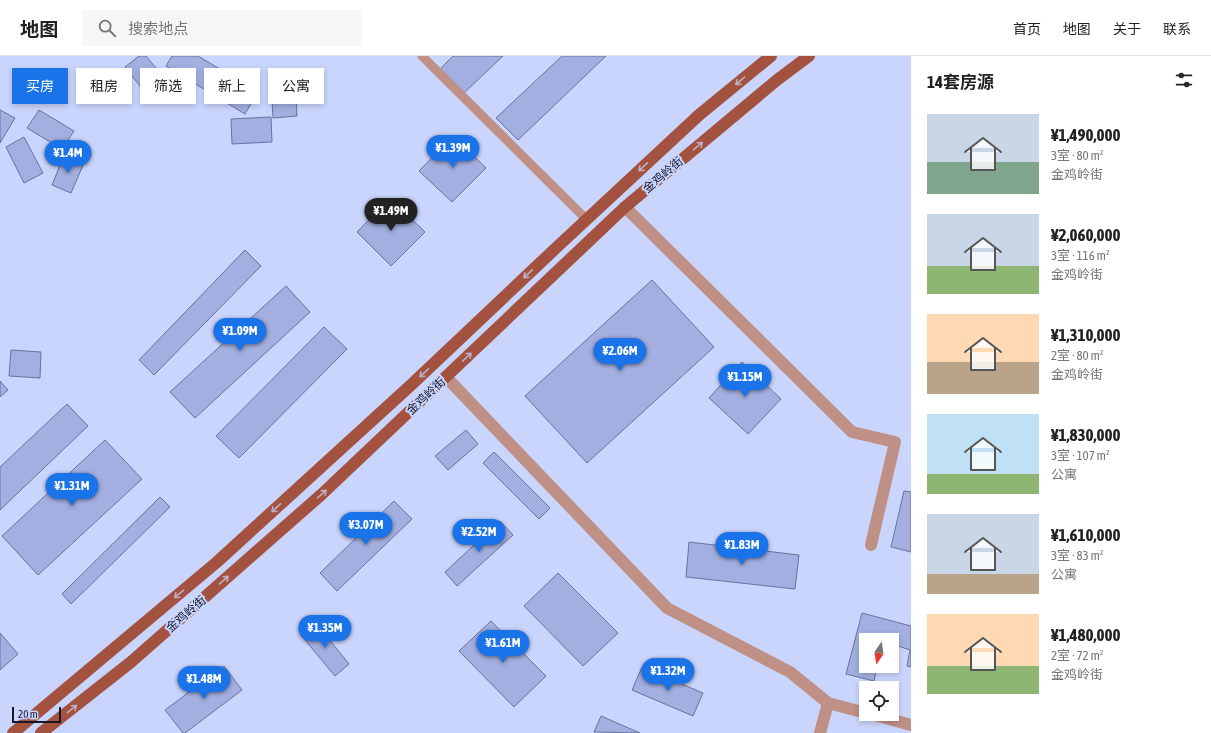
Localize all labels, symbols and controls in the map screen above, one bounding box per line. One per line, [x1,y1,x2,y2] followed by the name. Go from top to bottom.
[82,10,362,46] search box
[96,17,118,39] icon: search
[20,18,58,40] text: 地图
[128,20,188,37] text: 搜索地点
[1013,21,1041,37] text: 首页
[1063,21,1091,37] text: 地图
[1113,21,1141,37] text: 关于
[1163,21,1191,37] text: 联系
[12,68,68,104] chip: 买房
[76,68,132,104] chip: 租房
[140,68,196,104] chip: 筛选
[204,68,260,104] chip: 新上
[268,68,324,104] chip: 公寓
[1173,69,1195,91] icon: filters
[927,72,994,92] text: 14套房源
[735,76,746,85] one-way arrow
[1051,125,1121,145] text: ¥1,490,000
[959,130,1007,178] icon: home
[420,135,486,169] pin: ¥1.39M
[40,140,96,174] pin: ¥1.4M
[435,140,471,155] text: ¥1.39M
[693,142,703,151] one-way arrow
[53,145,83,160] text: ¥1.4M
[1051,148,1103,163] text: 3室 · 80 m²
[640,154,686,196] street label: 金鸡岭街
[638,162,648,172] one-way arrow
[1051,167,1103,182] text: 金鸡岭街
[358,198,424,232] pin: ¥1.49M
[373,203,409,218] text: ¥1.49M
[1051,225,1121,245] text: ¥2,060,000
[959,230,1007,278] icon: home
[1051,248,1110,263] text: 3室 · 116 m²
[1051,267,1103,282] text: 金鸡岭街
[523,269,533,278] one-way arrow
[207,318,273,352] pin: ¥1.09M
[222,323,258,338] text: ¥1.09M
[1051,325,1121,345] text: ¥1,310,000
[959,330,1007,378] icon: home
[587,338,653,372] pin: ¥2.06M
[602,343,638,358] text: ¥2.06M
[1051,348,1103,363] text: 2室 · 80 m²
[462,352,472,362] one-way arrow
[712,364,778,398] pin: ¥1.15M
[1051,367,1103,382] text: 金鸡岭街
[418,368,429,377] one-way arrow
[727,369,763,384] text: ¥1.15M
[404,375,448,417] street label: 金鸡岭街
[1051,425,1121,445] text: ¥1,830,000
[959,430,1007,478] icon: home
[1051,448,1110,463] text: 3室 · 107 m²
[1051,467,1077,482] text: 公寓
[39,473,105,507] pin: ¥1.31M
[54,478,90,493] text: ¥1.31M
[317,489,327,499] one-way arrow
[272,503,282,512] one-way arrow
[333,512,399,546] pin: ¥3.07M
[348,517,384,532] text: ¥3.07M
[446,519,512,553] pin: ¥2.52M
[461,524,497,539] text: ¥2.52M
[1051,525,1121,545] text: ¥1,610,000
[959,530,1007,578] icon: home
[709,532,775,566] pin: ¥1.83M
[724,537,760,552] text: ¥1.83M
[1051,548,1103,563] text: 3室 · 83 m²
[1051,567,1077,582] text: 公寓
[219,576,229,585] one-way arrow
[174,590,185,599] one-way arrow
[163,593,209,635] street label: 金鸡岭街
[292,615,358,649] pin: ¥1.35M
[307,620,343,635] text: ¥1.35M
[1051,625,1121,645] text: ¥1,480,000
[470,630,536,664] pin: ¥1.61M
[959,630,1007,678] icon: home
[859,633,899,673] north arrow
[859,633,899,721] map controls
[485,635,521,650] text: ¥1.61M
[1051,648,1103,663] text: 2室 · 72 m²
[635,658,701,692] pin: ¥1.32M
[650,663,686,678] text: ¥1.32M
[171,666,237,700] pin: ¥1.48M
[1051,667,1103,682] text: 金鸡岭街
[186,671,222,686] text: ¥1.48M
[859,681,899,721] button: locate
[12,705,61,724] scale bar
[66,705,77,713] one-way arrow
[18,708,38,720] text: 20 m

